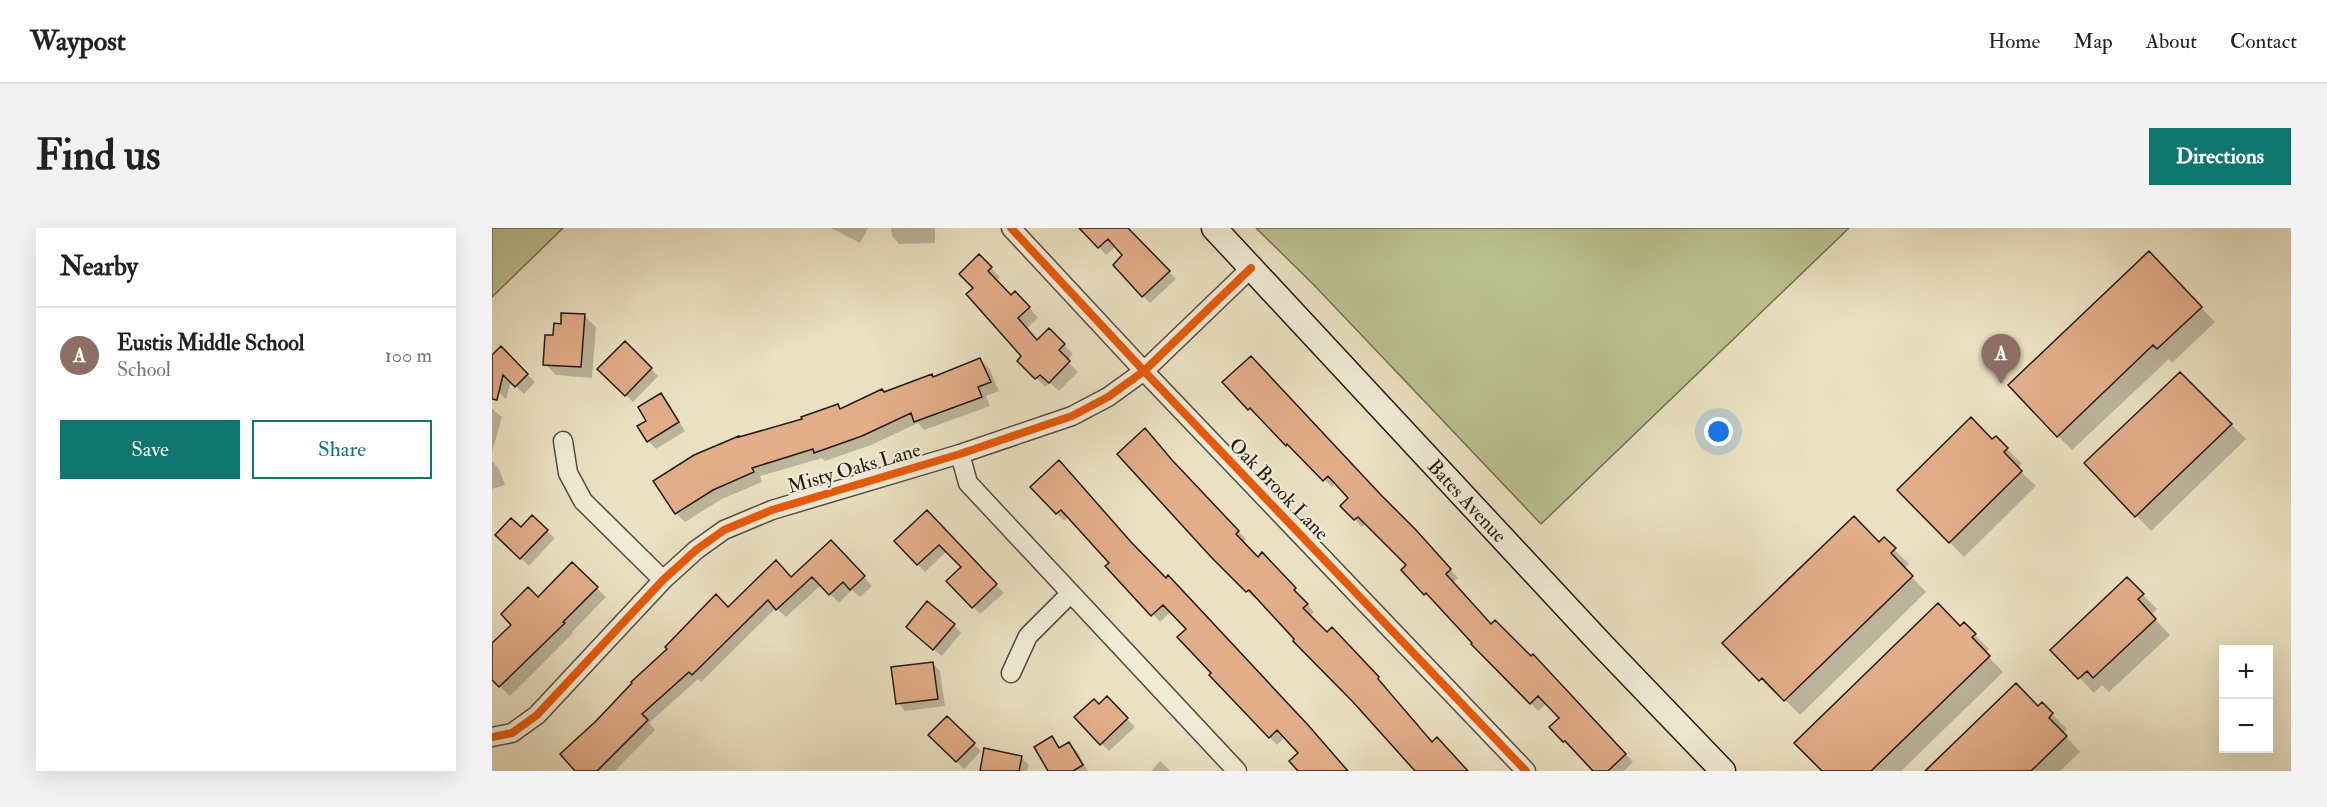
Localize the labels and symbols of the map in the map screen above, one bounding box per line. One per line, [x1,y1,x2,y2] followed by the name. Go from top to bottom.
[1982,334,2020,384] pin: A
[1704,417,1733,446] your location
[1224,432,1334,546] street label: Oak Brook Lane
[785,437,923,499] street label: Misty Oaks Lane
[1422,454,1512,548] street label: Bates Avenue

